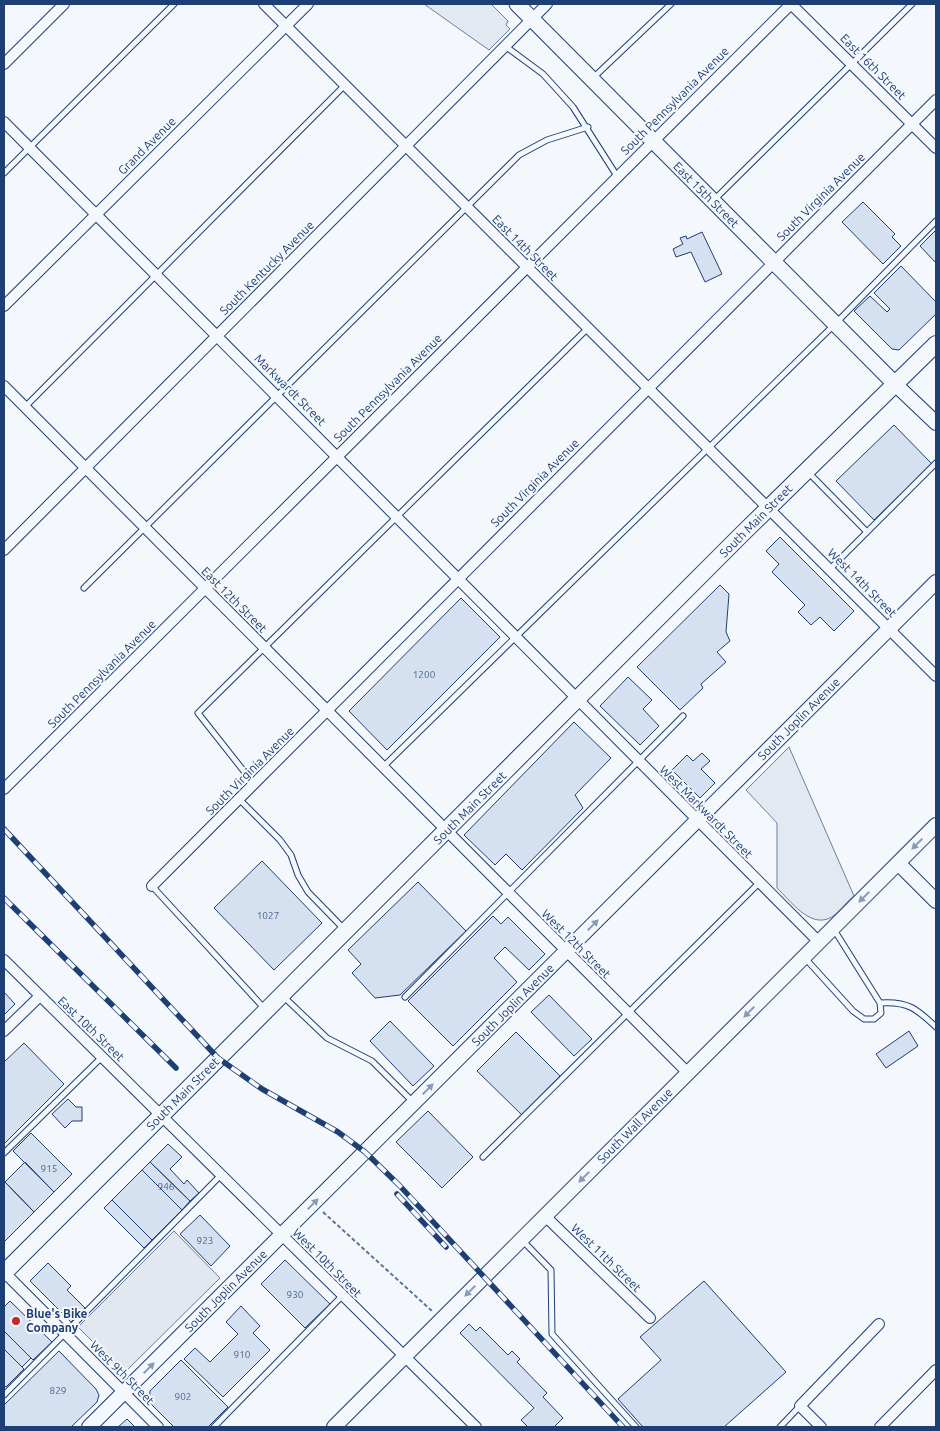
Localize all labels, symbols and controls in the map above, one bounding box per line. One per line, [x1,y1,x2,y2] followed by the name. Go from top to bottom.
[838,31,909,102] street label: East 16th Street
[618,44,731,157] street label: South Pennsylvania Avenue
[115,114,178,177] street label: Grand Avenue
[774,150,867,243] street label: South Virginia Avenue
[671,159,742,230] street label: East 15th Street
[490,212,561,283] street label: East 14th Street
[217,218,316,317] street label: South Kentucky Avenue
[331,331,444,444] street label: South Pennsylvania Avenue
[252,351,329,428] street label: Markwardt Street
[488,436,581,529] street label: South Virginia Avenue
[717,482,795,560] street label: South Main Street
[825,546,900,620] street label: West 14th Street
[199,564,270,635] street label: East 12th Street
[45,617,158,730] street label: South Pennsylvania Avenue
[413,669,436,680] house number: 1200
[755,675,842,762] street label: South Joplin Avenue
[203,724,296,817] street label: South Virginia Avenue
[657,763,755,861] street label: West Markwardt Street
[431,769,509,847] street label: South Main Street
[911,838,923,850] one-way arrow
[858,891,870,903] one-way arrow
[539,907,614,981] street label: West 12th Street
[257,910,279,921] house number: 1027
[587,919,599,931] one-way arrow
[469,961,556,1048] street label: South Joplin Avenue
[56,994,127,1064] street label: East 10th Street
[743,1006,755,1018] one-way arrow
[144,1055,222,1133] street label: South Main Street
[422,1083,434,1095] one-way arrow
[594,1085,675,1166] street label: South Wall Avenue
[41,1163,57,1174] house number: 915
[579,1170,591,1182] one-way arrow
[158,1181,175,1192] house number: 946
[307,1198,319,1210] one-way arrow
[569,1221,644,1294] street label: West 11th Street
[290,1226,365,1300] street label: West 10th Street
[197,1235,213,1246] house number: 923
[182,1247,269,1334] street label: South Joplin Avenue
[464,1285,476,1297] one-way arrow
[287,1289,304,1300] house number: 930
[26,1307,88,1334] place label: Blue's Bike Company
[10,1315,22,1327] marker: Blue's Bike Company
[88,1338,157,1407] street label: West 9th Street
[234,1349,251,1360] house number: 910
[142,1362,154,1374] one-way arrow
[50,1385,66,1396] house number: 829
[175,1391,191,1402] house number: 902

